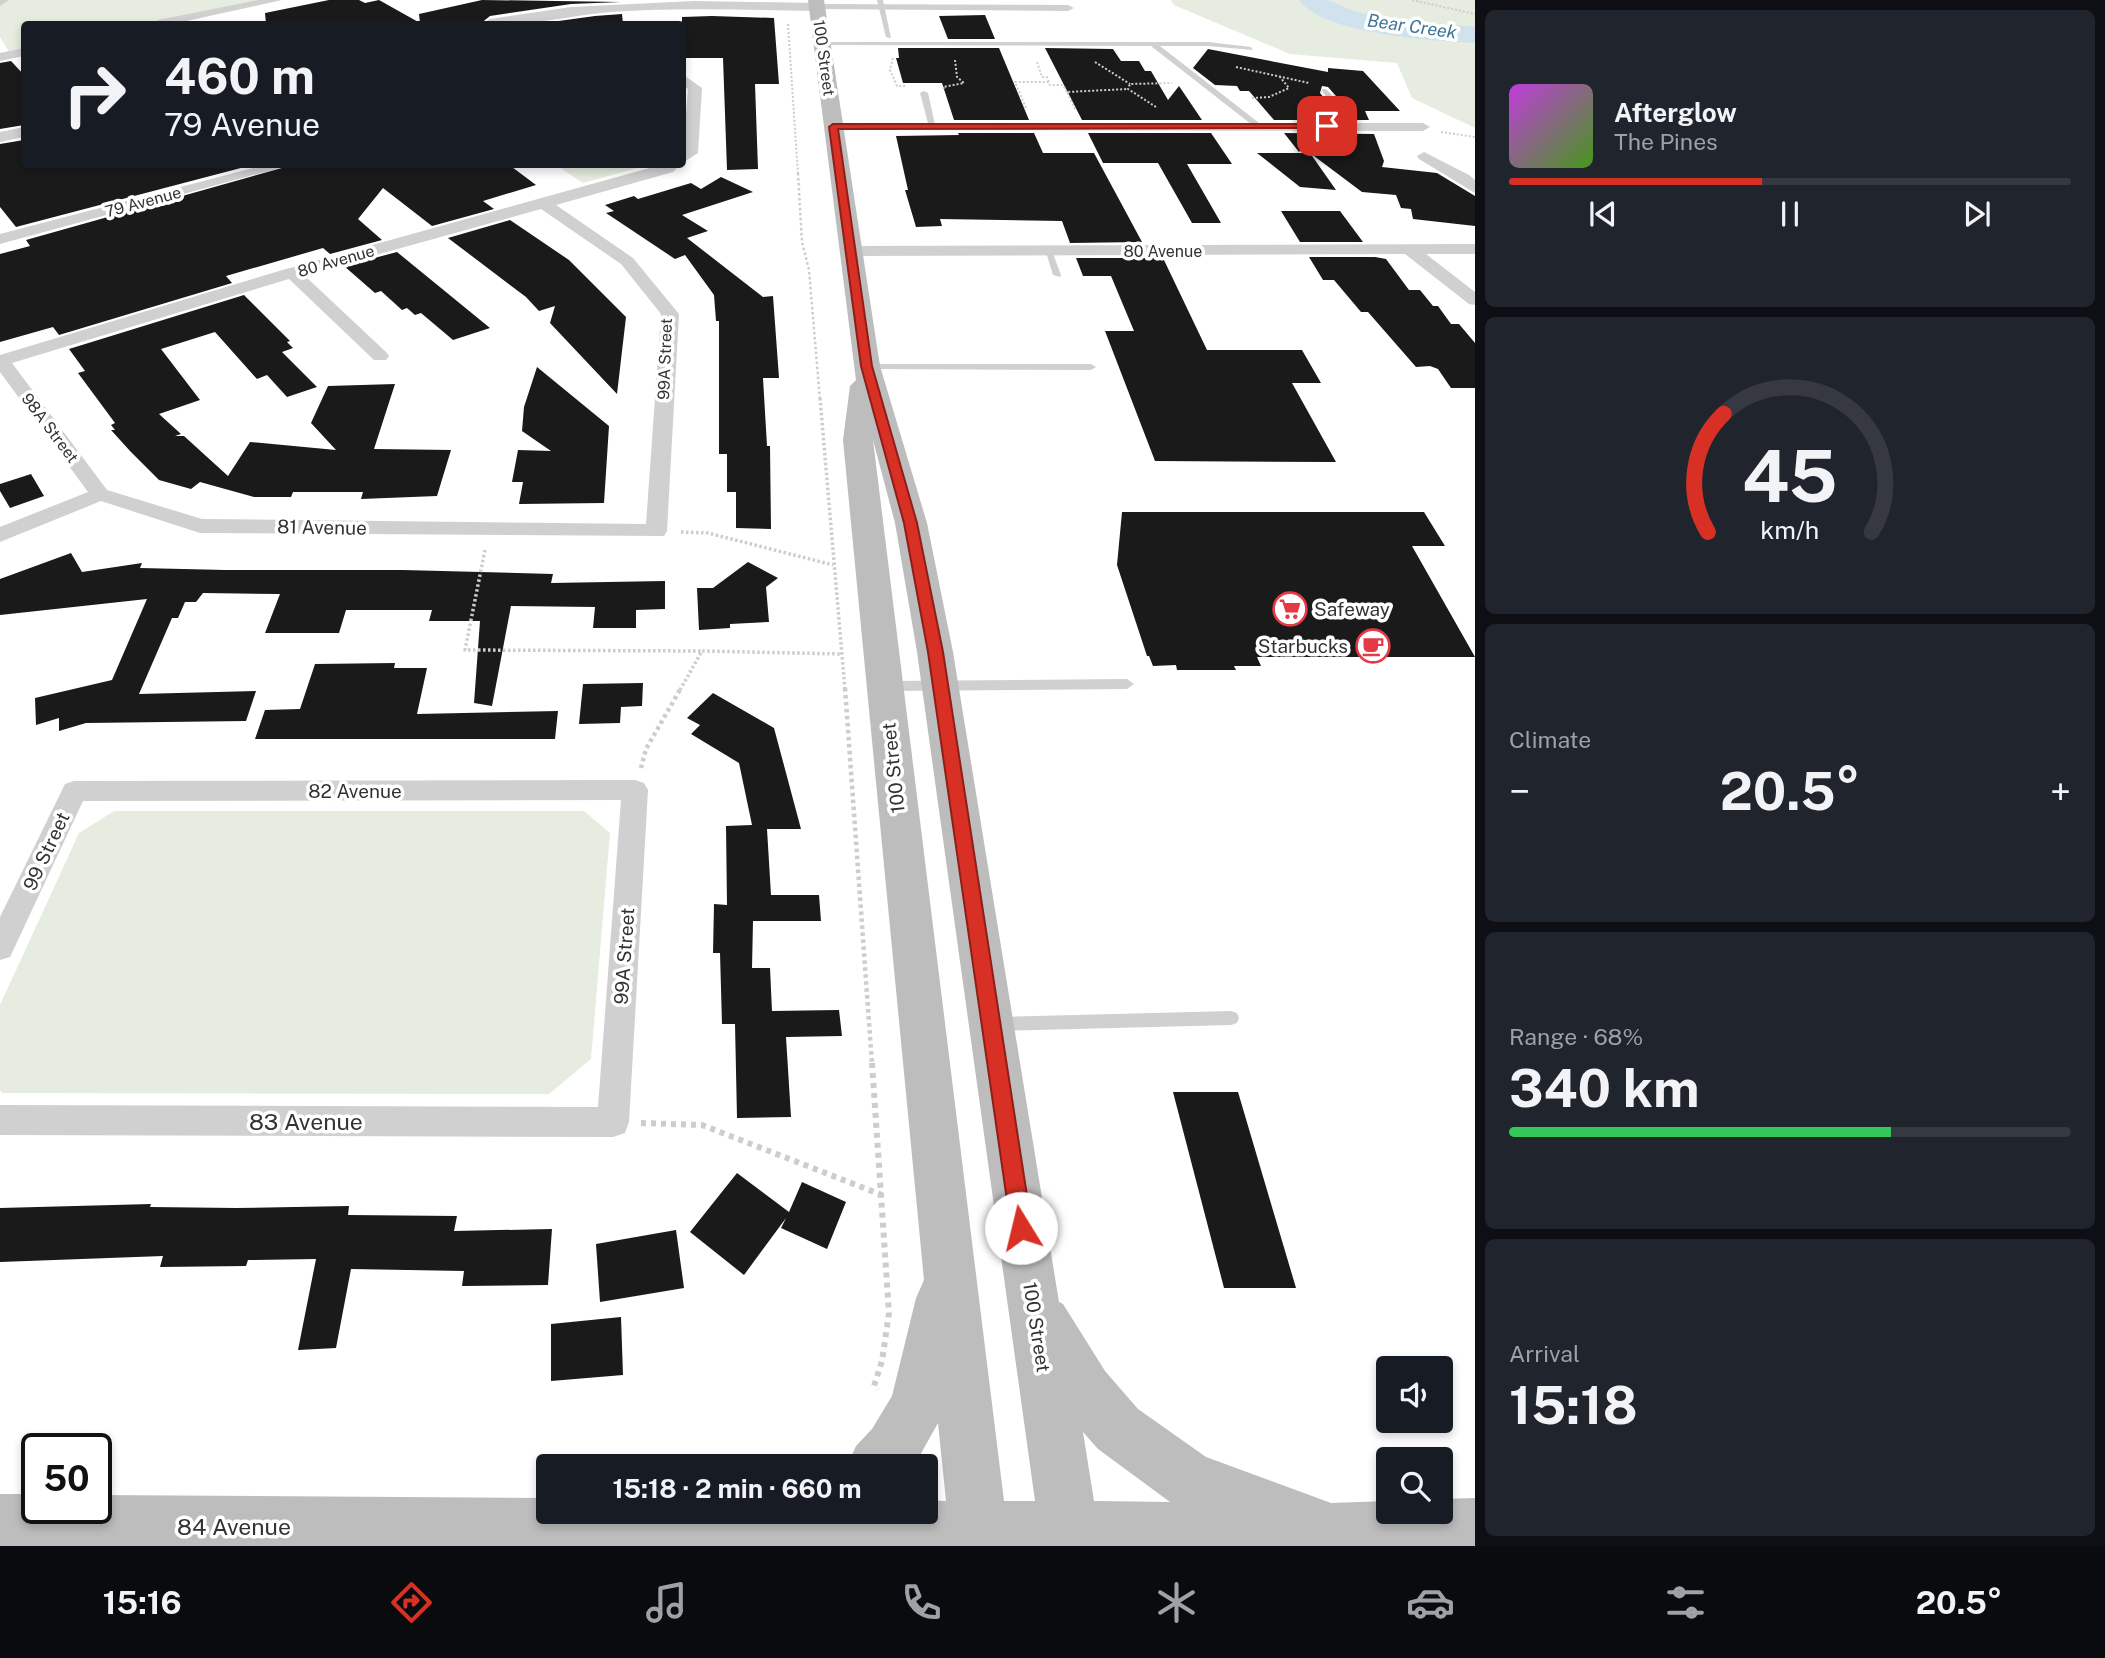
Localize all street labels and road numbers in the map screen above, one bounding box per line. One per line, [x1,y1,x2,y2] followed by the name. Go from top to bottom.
[809,19,839,97] street label: 100 Street
[103,183,183,221] street label: 79 Avenue
[295,241,377,281] street label: 80 Avenue
[1124,242,1202,261] street label: 80 Avenue
[654,318,676,400] street label: 99A Street
[18,389,82,467] street label: 98A Street
[277,515,367,539] street label: 81 Avenue
[877,722,909,814] street label: 100 Street
[308,780,402,802] street label: 82 Avenue
[18,808,74,894] street label: 99 Street
[610,907,638,1005] street label: 99A Street
[249,1108,363,1135] street label: 83 Avenue
[1019,1280,1055,1374] street label: 100 Street
[177,1513,291,1540] street label: 84 Avenue

